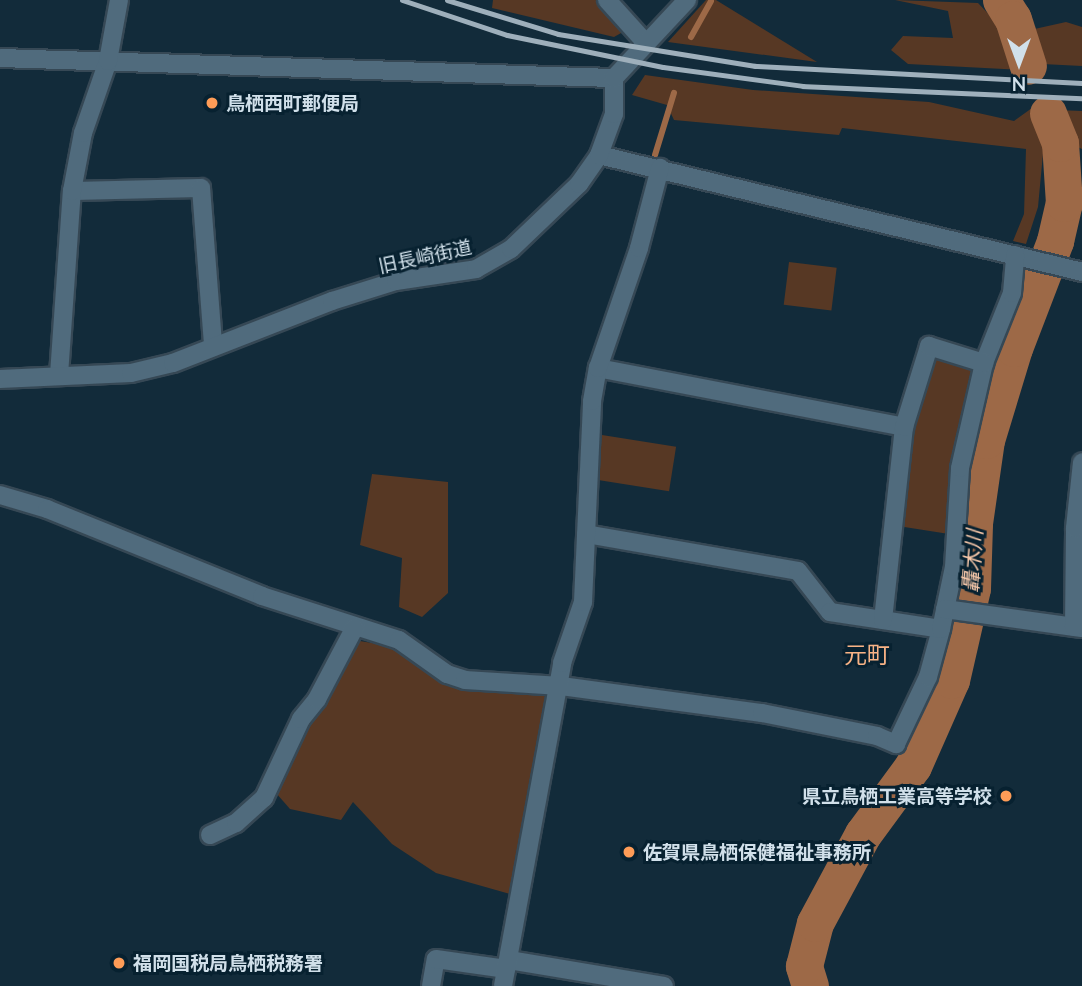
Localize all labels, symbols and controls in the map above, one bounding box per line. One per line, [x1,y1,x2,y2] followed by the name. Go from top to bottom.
[984,28,1054,98] north arrow
[1012,73,1026,96] text: N
[226,92,359,114] place label: 鳥栖西町郵便局
[204,95,220,111] marker: 鳥栖西町郵便局
[376,235,474,277] street label: 旧長崎街道
[957,529,987,593] water label: 轟木川
[844,640,890,668] district label: 元町
[802,785,992,807] place label: 県立鳥栖工業高等学校
[998,788,1014,804] marker: 県立鳥栖工業高等学校
[643,841,871,863] place label: 佐賀県鳥栖保健福祉事務所
[621,844,637,860] marker: 佐賀県鳥栖保健福祉事務所
[133,952,323,974] place label: 福岡国税局鳥栖税務署
[111,955,127,971] marker: 福岡国税局鳥栖税務署

